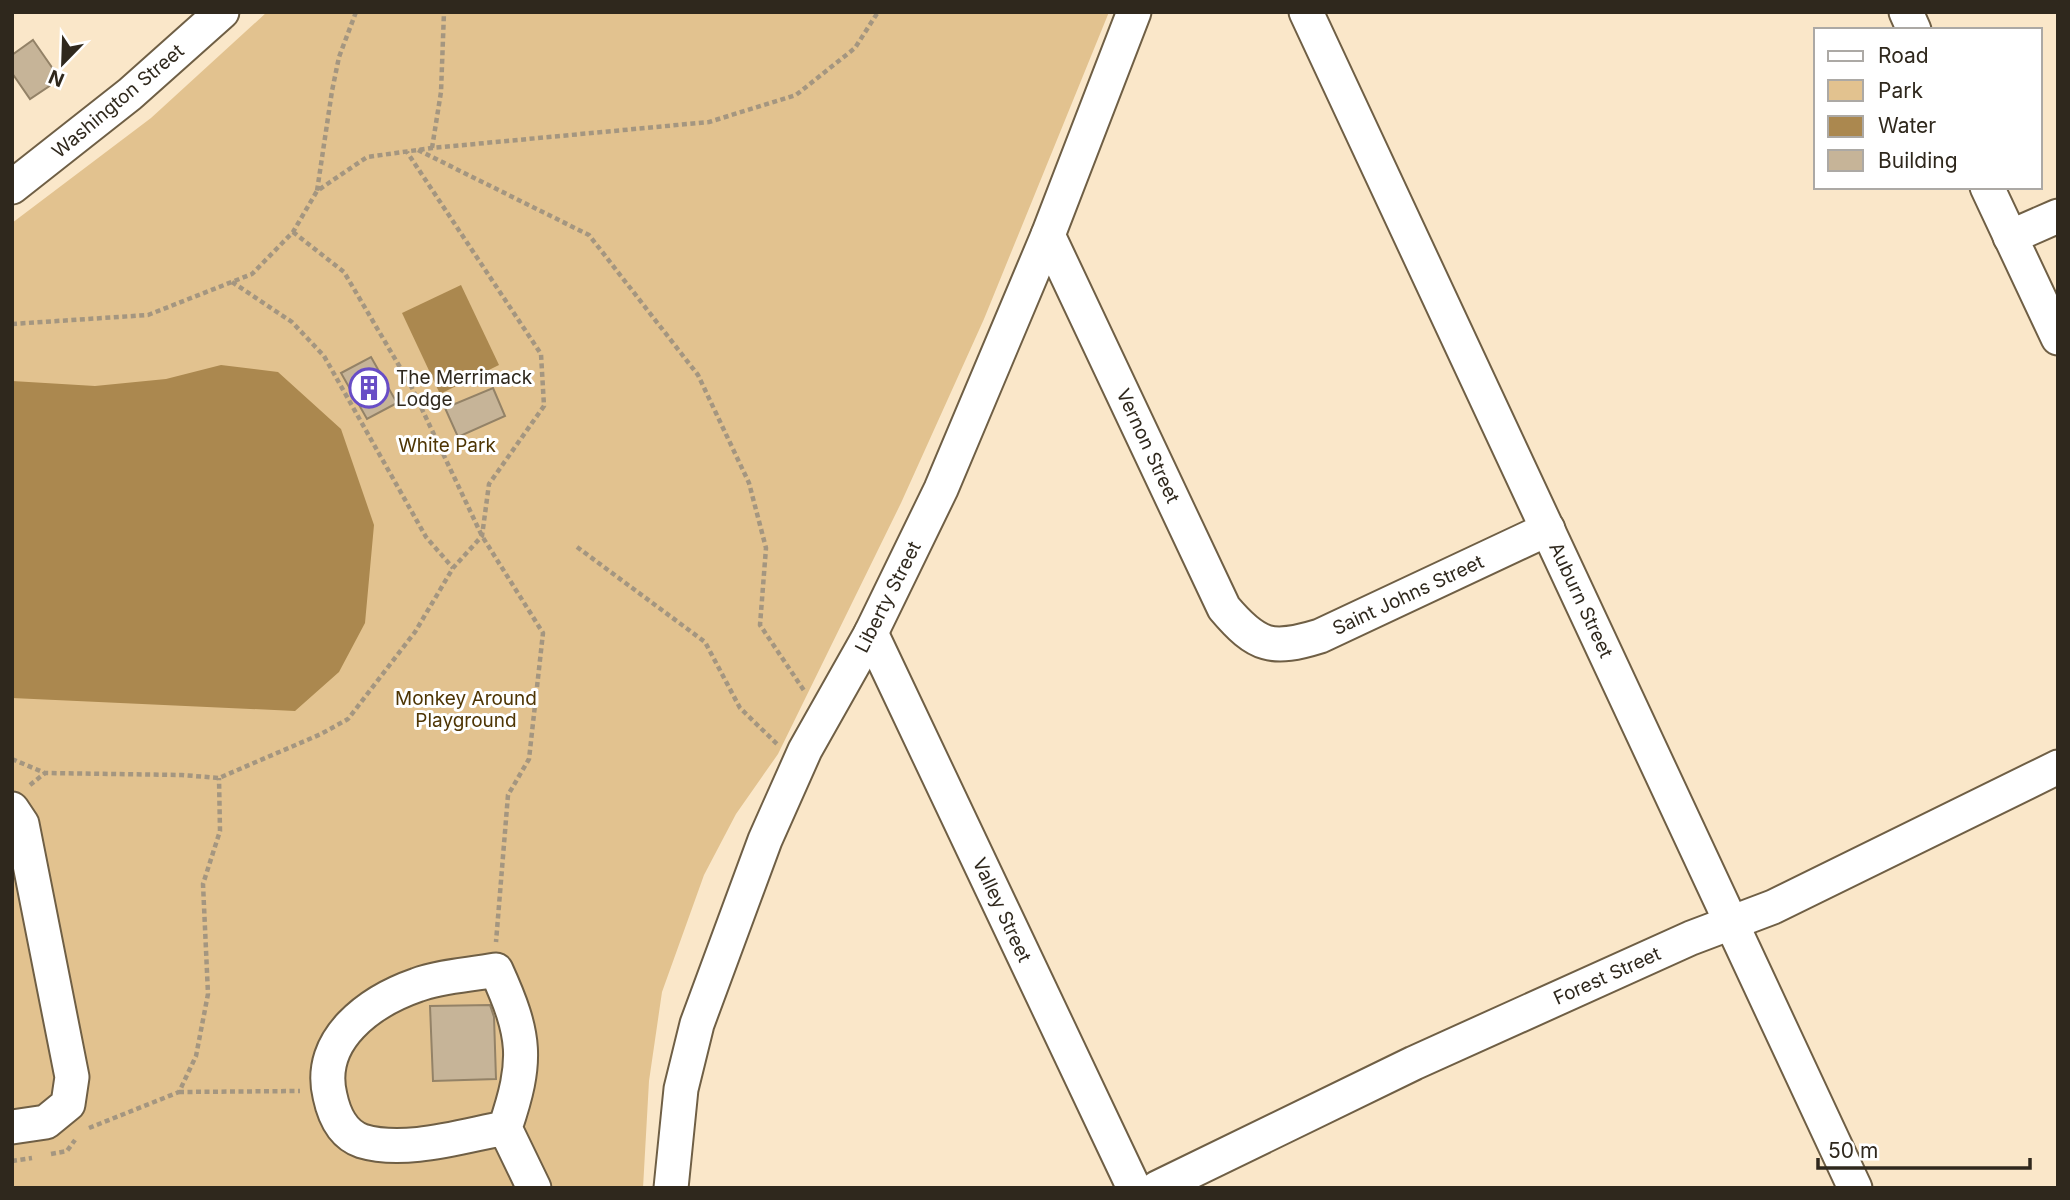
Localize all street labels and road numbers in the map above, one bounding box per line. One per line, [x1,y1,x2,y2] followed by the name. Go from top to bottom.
[47,39,189,163] street label: Washington Street
[1111,385,1185,507] street label: Vernon Street
[850,538,926,656] street label: Liberty Street
[1544,539,1618,661] street label: Auburn Street
[1329,550,1487,640] street label: Saint Johns Street
[968,854,1036,966] street label: Valley Street
[1550,942,1664,1010] street label: Forest Street

